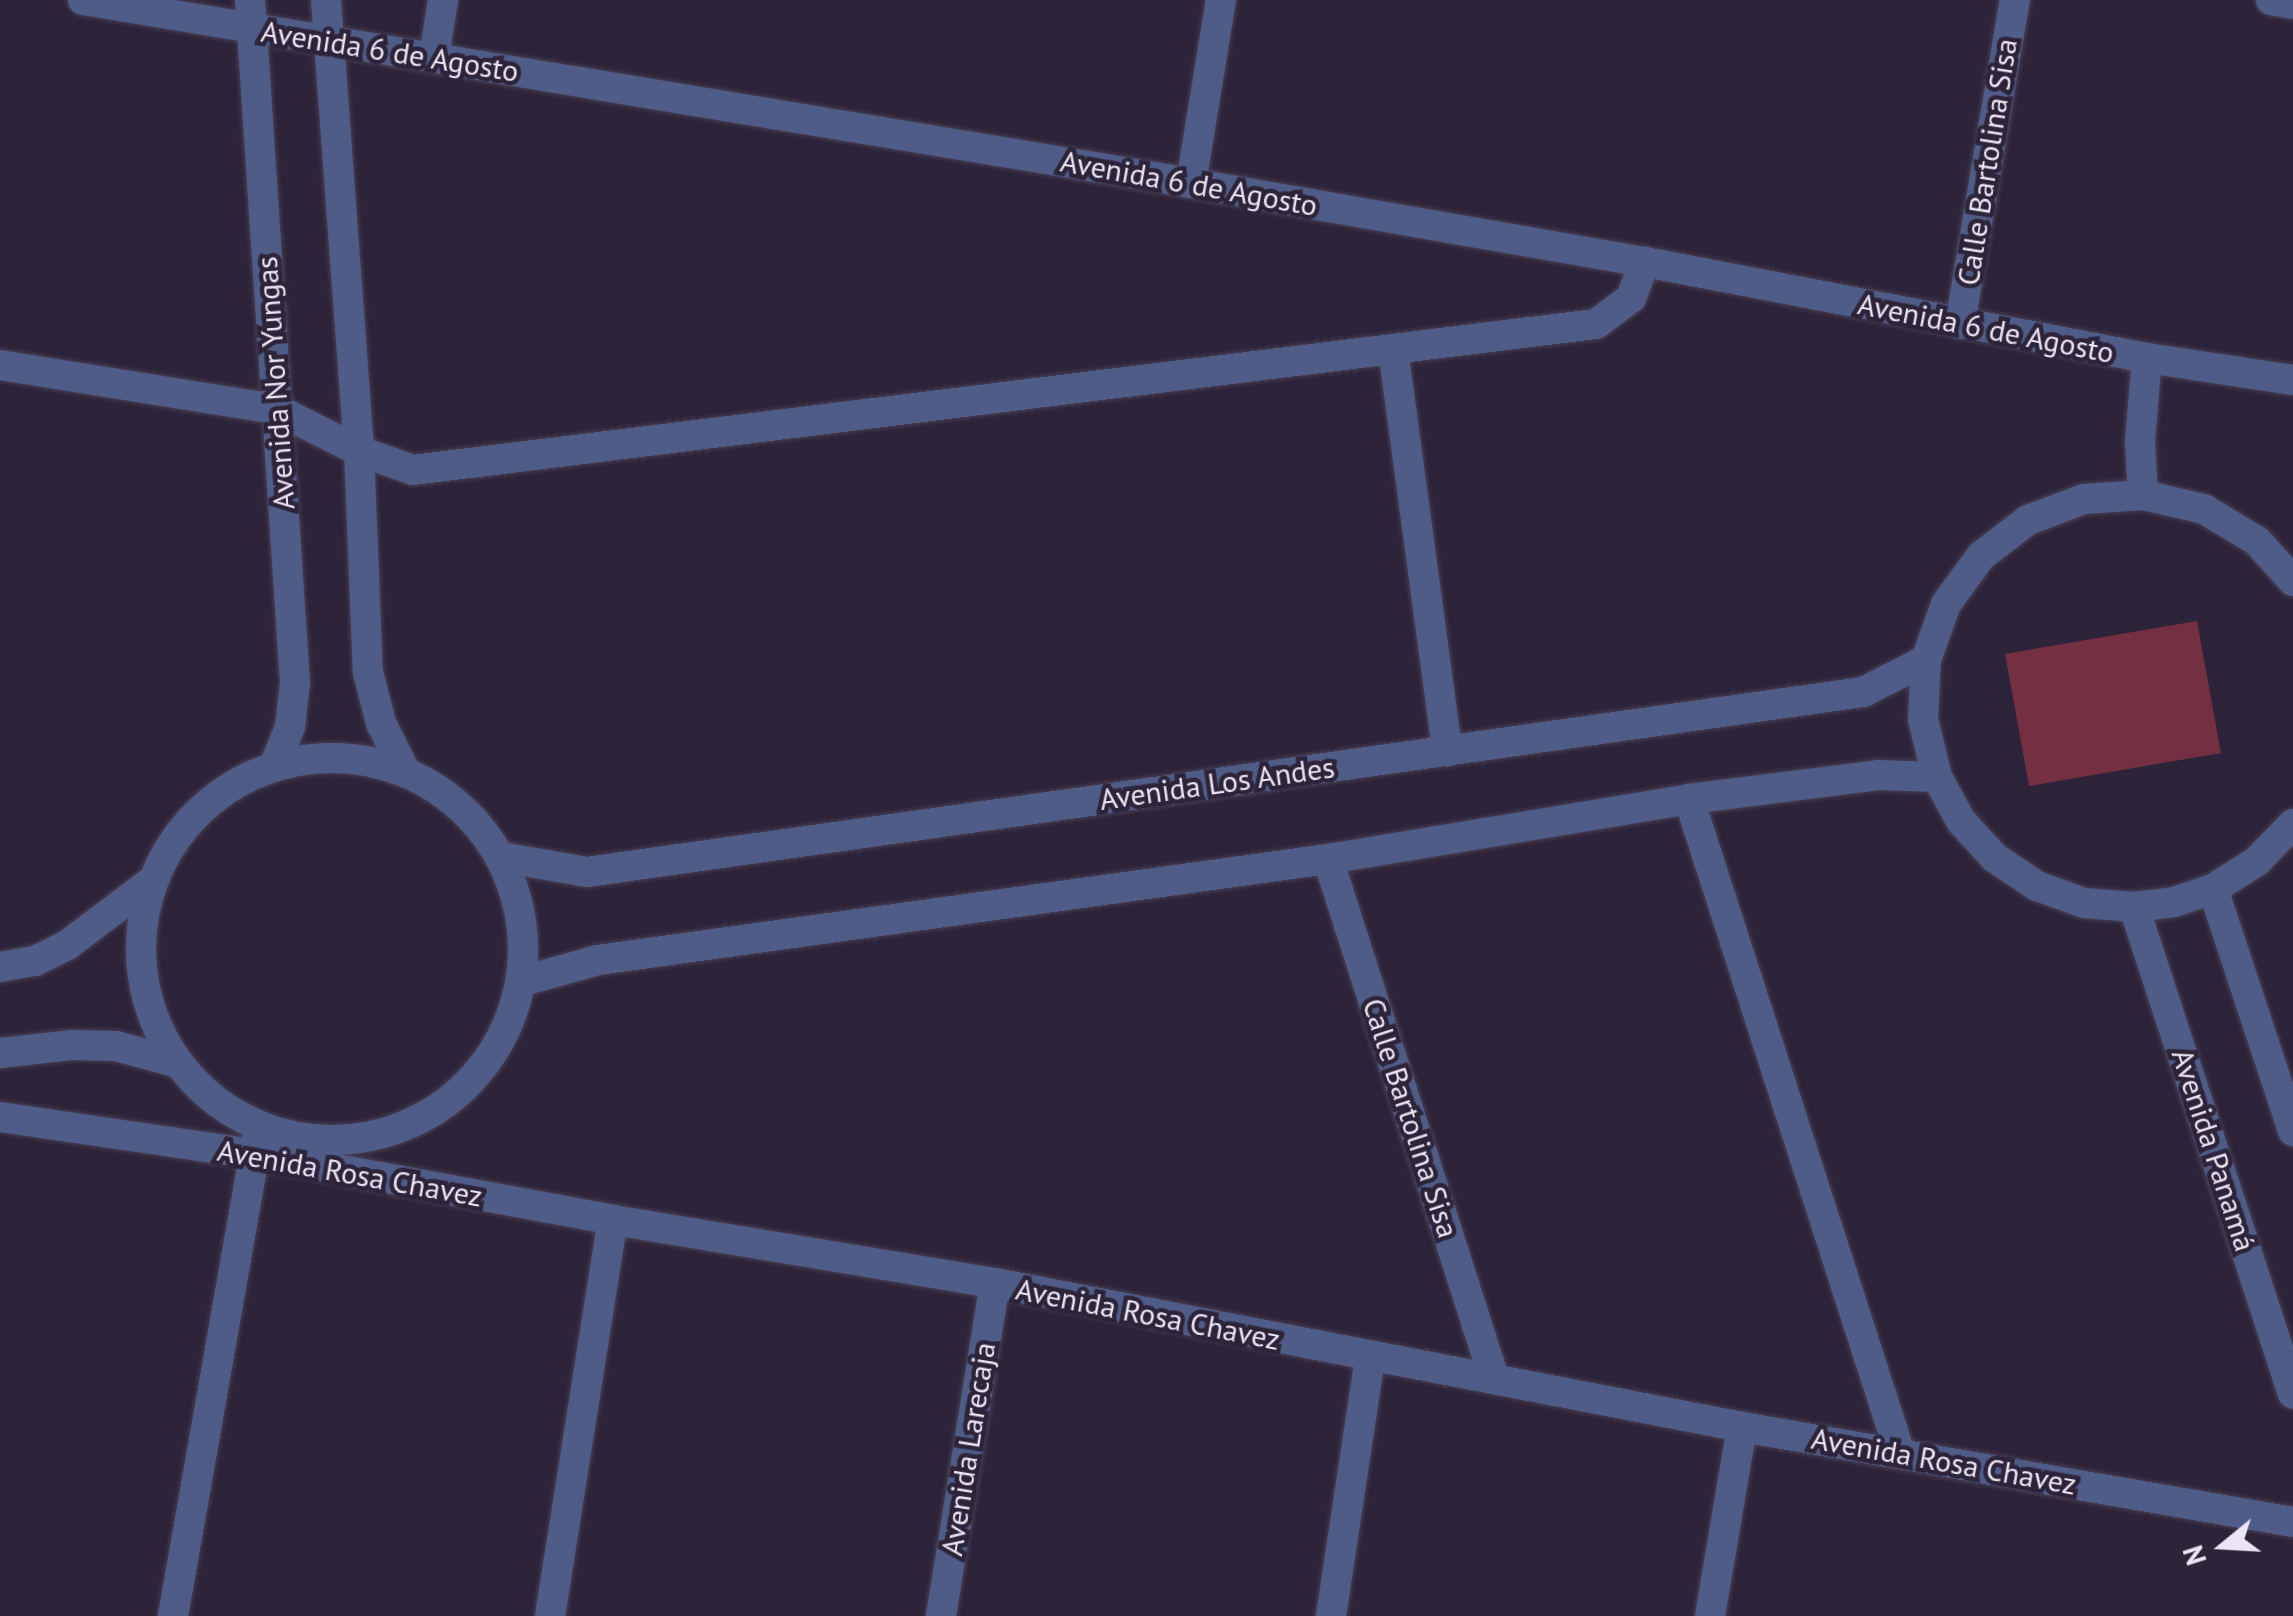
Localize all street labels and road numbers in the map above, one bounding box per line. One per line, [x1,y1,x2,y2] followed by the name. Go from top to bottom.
[258,13,522,89] street label: Avenida 6 de Agosto
[1950,36,2024,288] street label: Calle Bartolina Sisa
[1057,143,1321,223] street label: Avenida 6 de Agosto
[248,255,302,511] street label: Avenida Nor Yungas
[1854,285,2118,371] street label: Avenida 6 de Agosto
[1097,749,1337,817] street label: Avenida Los Andes
[1355,994,1467,1242] street label: Calle Bartolina Sisa
[2164,1044,2264,1256] street label: Avenida Panamá
[215,1132,485,1214] street label: Avenida Rosa Chavez
[1013,1271,1283,1357] street label: Avenida Rosa Chavez
[933,1340,1003,1558] street label: Avenida Larecaja
[1809,1420,2079,1502] street label: Avenida Rosa Chavez

